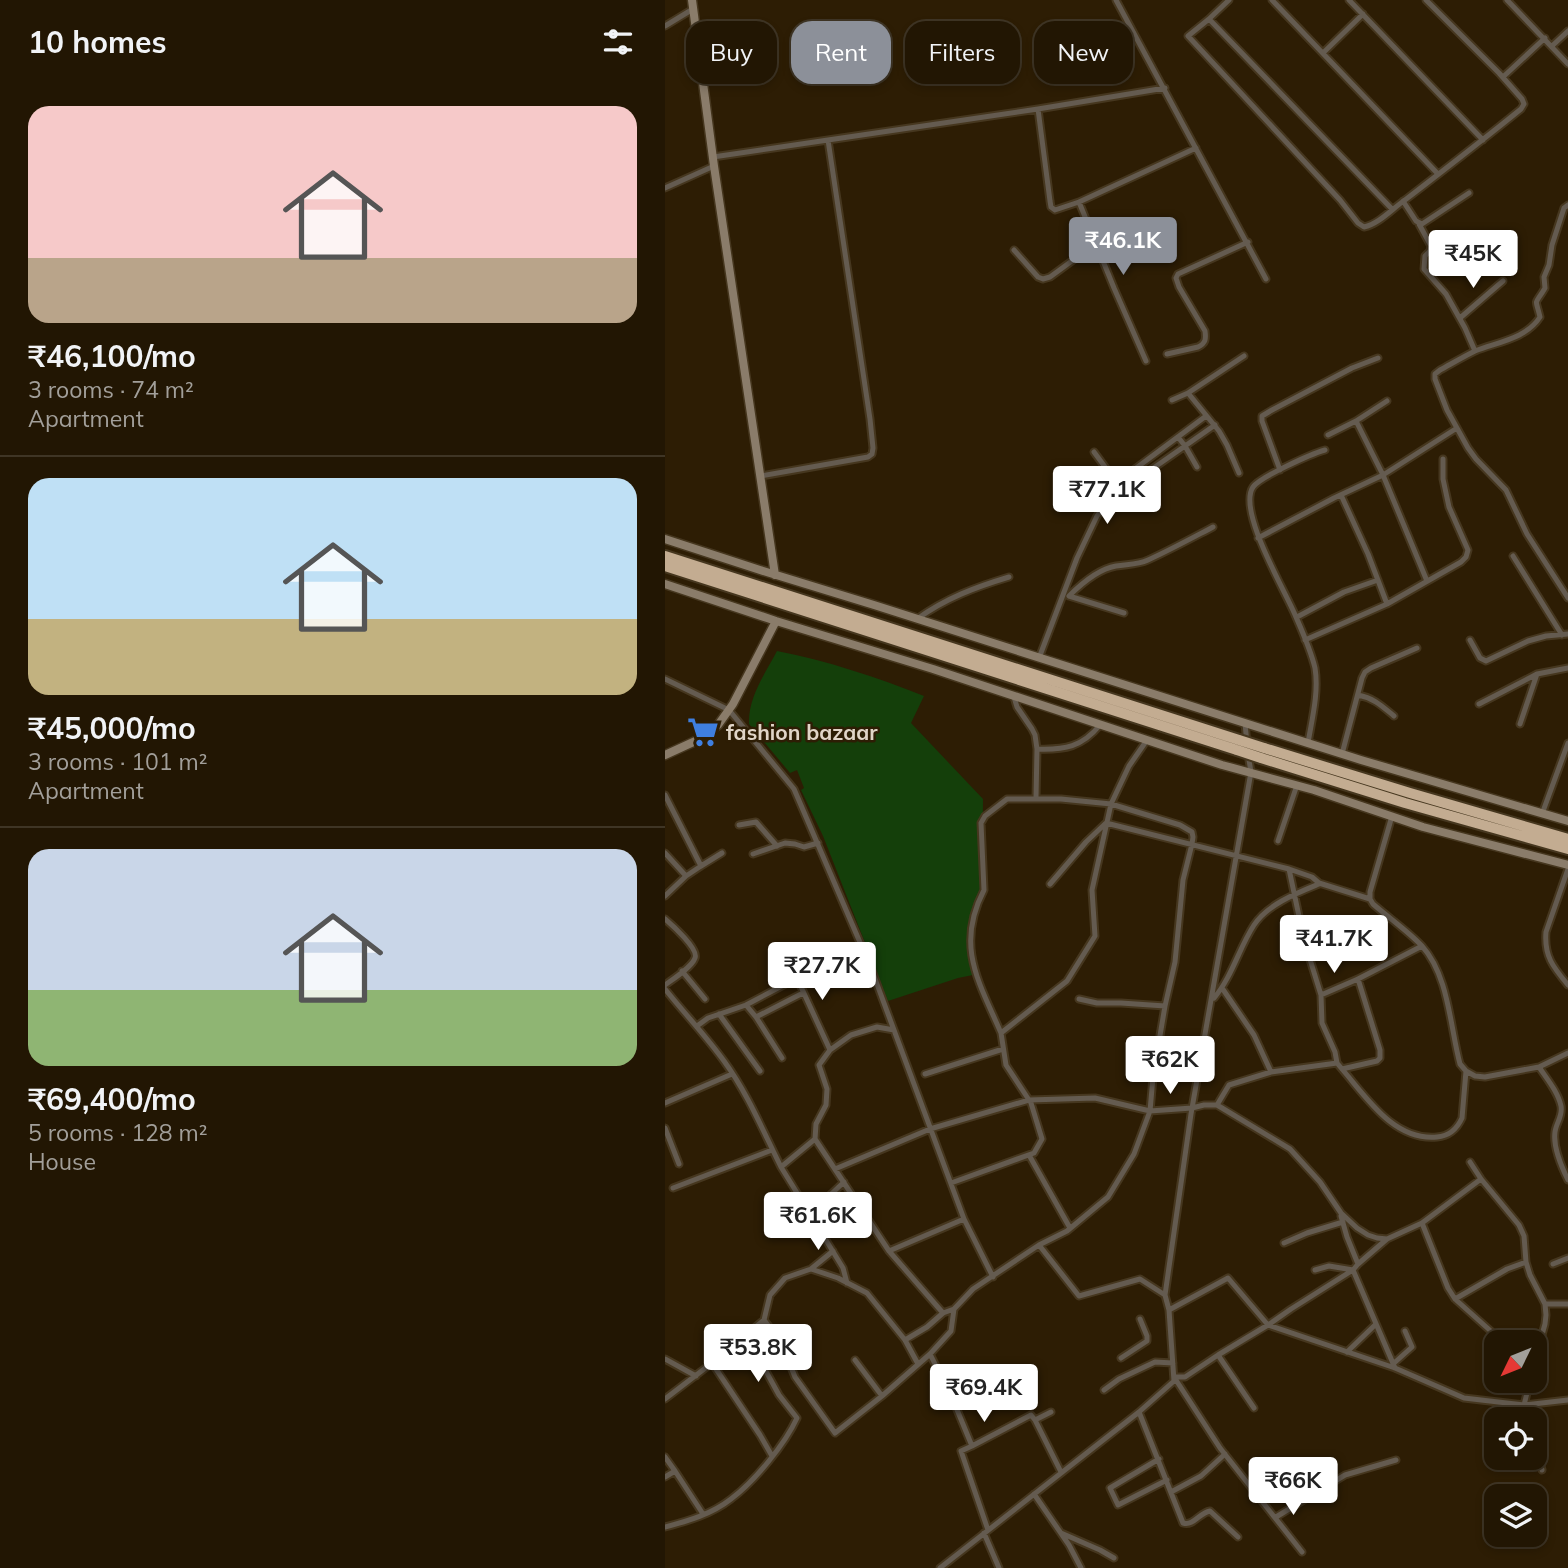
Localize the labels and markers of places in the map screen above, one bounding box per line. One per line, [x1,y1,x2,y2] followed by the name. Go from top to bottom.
[1066,218,1180,277] pin: ₹46.1K
[1432,230,1514,290] pin: ₹45K
[1050,466,1164,526] pin: ₹77.1K
[686,715,720,749] supermarket icon: fashion bazaar
[726,719,878,745] place label: fashion bazaar
[1277,916,1391,975] pin: ₹41.7K
[765,942,879,1002] pin: ₹27.7K
[1129,1036,1211,1096] pin: ₹62K
[761,1192,875,1252] pin: ₹61.6K
[701,1324,815,1384] pin: ₹53.8K
[927,1364,1041,1424] pin: ₹69.4K
[1252,1458,1334,1517] pin: ₹66K

